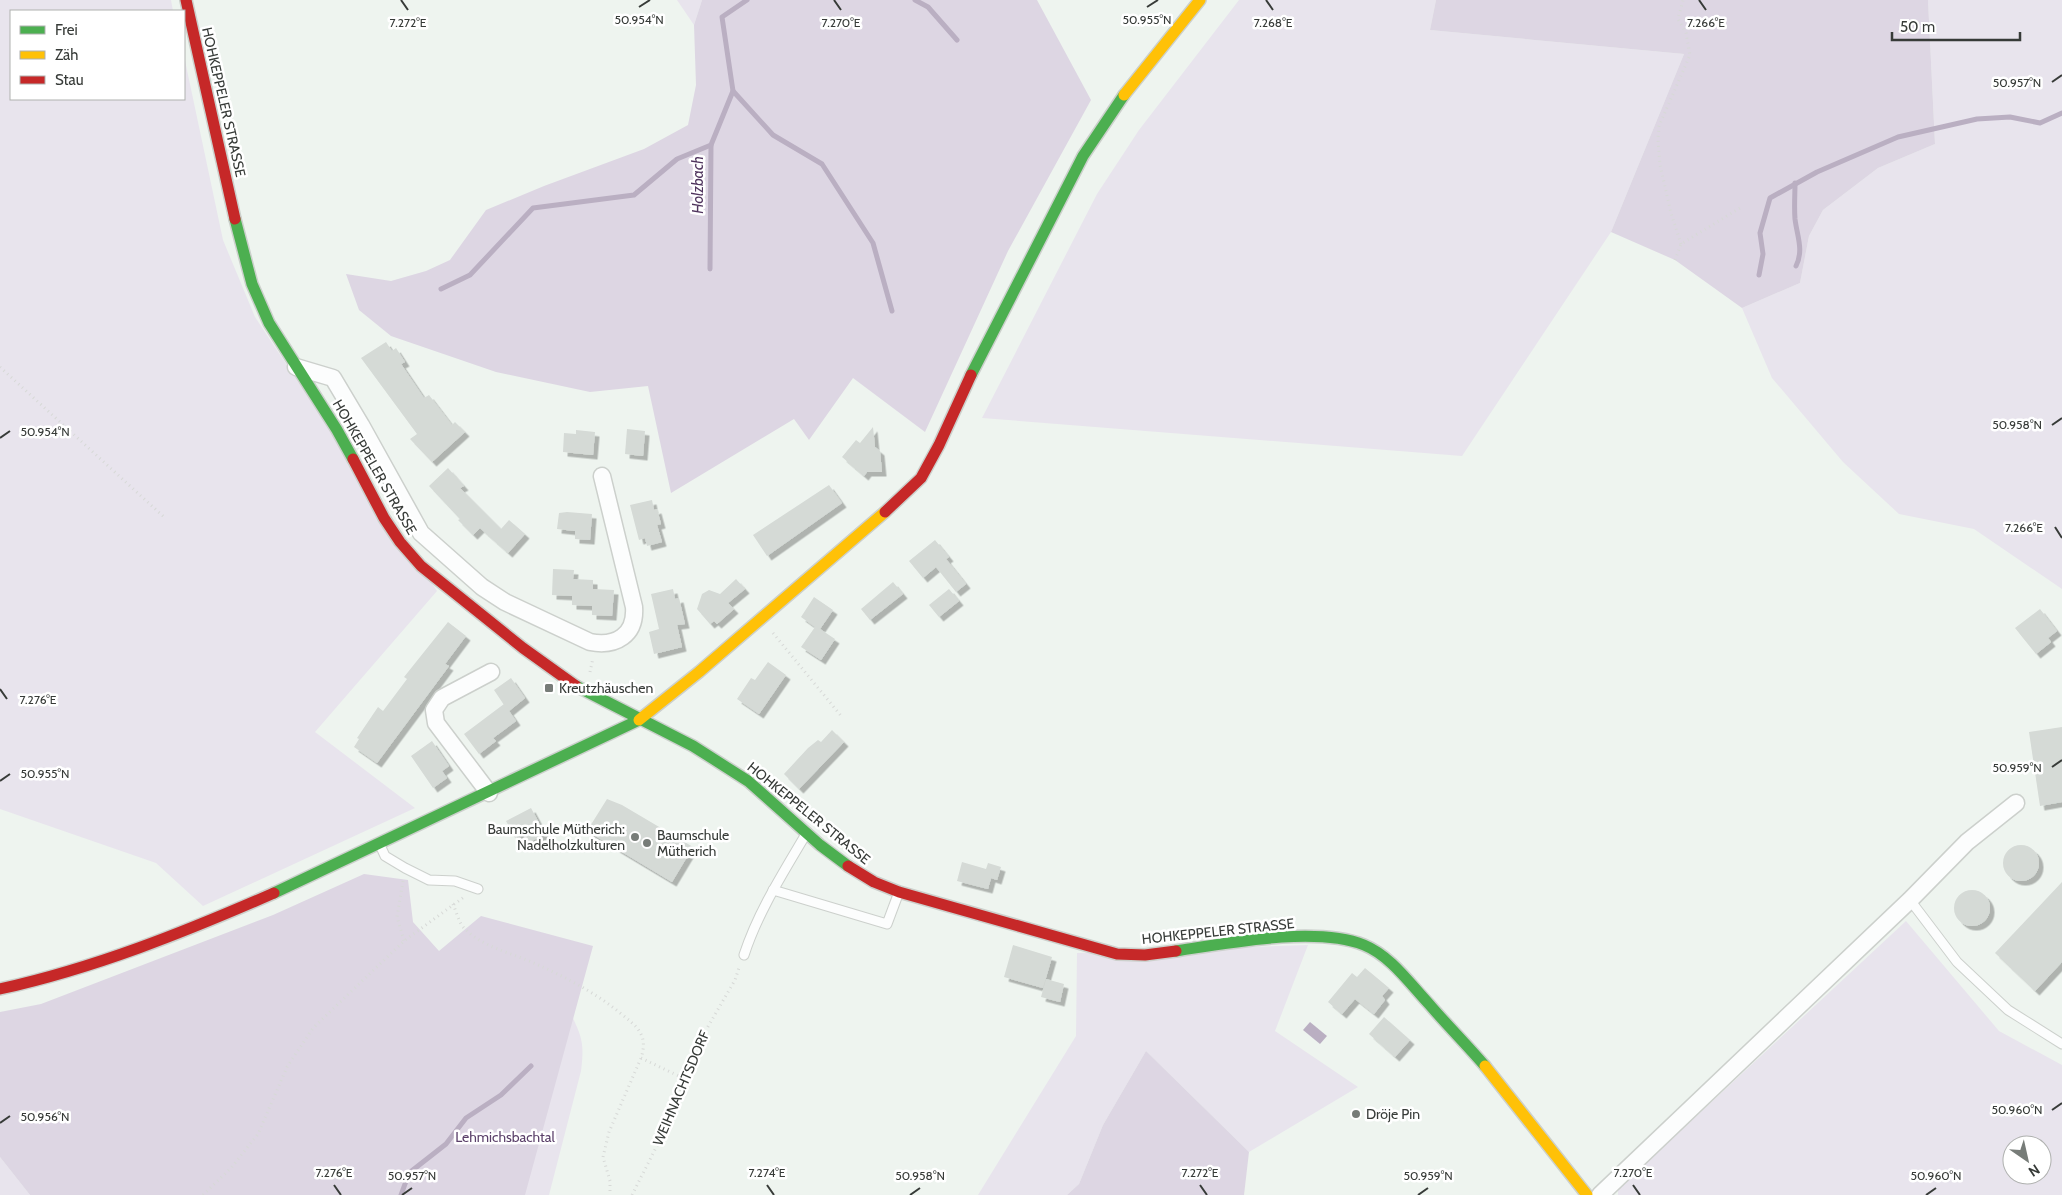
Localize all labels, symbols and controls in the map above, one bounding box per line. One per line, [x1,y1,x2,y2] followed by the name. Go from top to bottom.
[10,10,185,100] legend
[1892,10,2020,42] scale bar
[614,12,664,27] text: 50.954°N
[1123,12,1171,27] text: 50.955°N
[390,15,427,30] text: 7.272°E
[822,15,861,30] text: 7.270°E
[1254,15,1293,30] text: 7.268°E
[1687,15,1725,30] text: 7.266°E
[1900,18,1935,36] text: 50 m
[55,21,78,39] text: Frei
[198,25,250,179] street label: HOHKEPPELER STRASSE
[55,46,78,64] text: Zäh
[55,71,84,89] text: Stau
[1993,75,2041,90] text: 50.957°N
[689,156,707,214] water label: Holzbach
[329,396,421,538] street label: HOHKEPPELER STRASSE
[1992,417,2042,432] text: 50.958°N
[20,424,70,439] text: 50.954°N
[2005,520,2043,535] text: 7.266°E
[559,679,654,697] place label: Kreutzhäuschen
[543,682,555,694] marker: Kreutzhäuschen
[20,692,57,707] text: 7.276°E
[744,758,874,868] street label: HOHKEPPELER STRASSE
[1992,760,2042,775] text: 50.959°N
[21,766,69,781] text: 50.955°N
[487,820,625,854] place label: Baumschule Mütherich: Nadelholzkulturen
[657,826,729,860] place label: Baumschule Mütherich
[629,831,641,843] marker: Baumschule Mütherich: Nadelholzkulturen
[641,837,653,849] marker: Baumschule Mütherich
[1141,914,1295,948] street label: HOHKEPPELER STRASSE
[649,1027,714,1148] street label: WEIHNACHTSDORF
[1991,1102,2043,1117] text: 50.960°N
[1366,1105,1420,1123] place label: Dröje Pin
[1350,1108,1362,1120] marker: Dröje Pin
[20,1109,70,1124] text: 50.956°N
[455,1128,556,1146] park label: Lehmichsbachtal
[2002,1135,2052,1185] north arrow
[2025,1161,2043,1181] text: N
[316,1165,353,1180] text: 7.276°E
[749,1165,786,1180] text: 7.274°E
[1182,1165,1219,1180] text: 7.272°E
[1614,1165,1653,1180] text: 7.270°E
[388,1168,436,1183] text: 50.957°N
[895,1168,945,1183] text: 50.958°N
[1403,1168,1453,1183] text: 50.959°N
[1910,1168,1962,1183] text: 50.960°N

